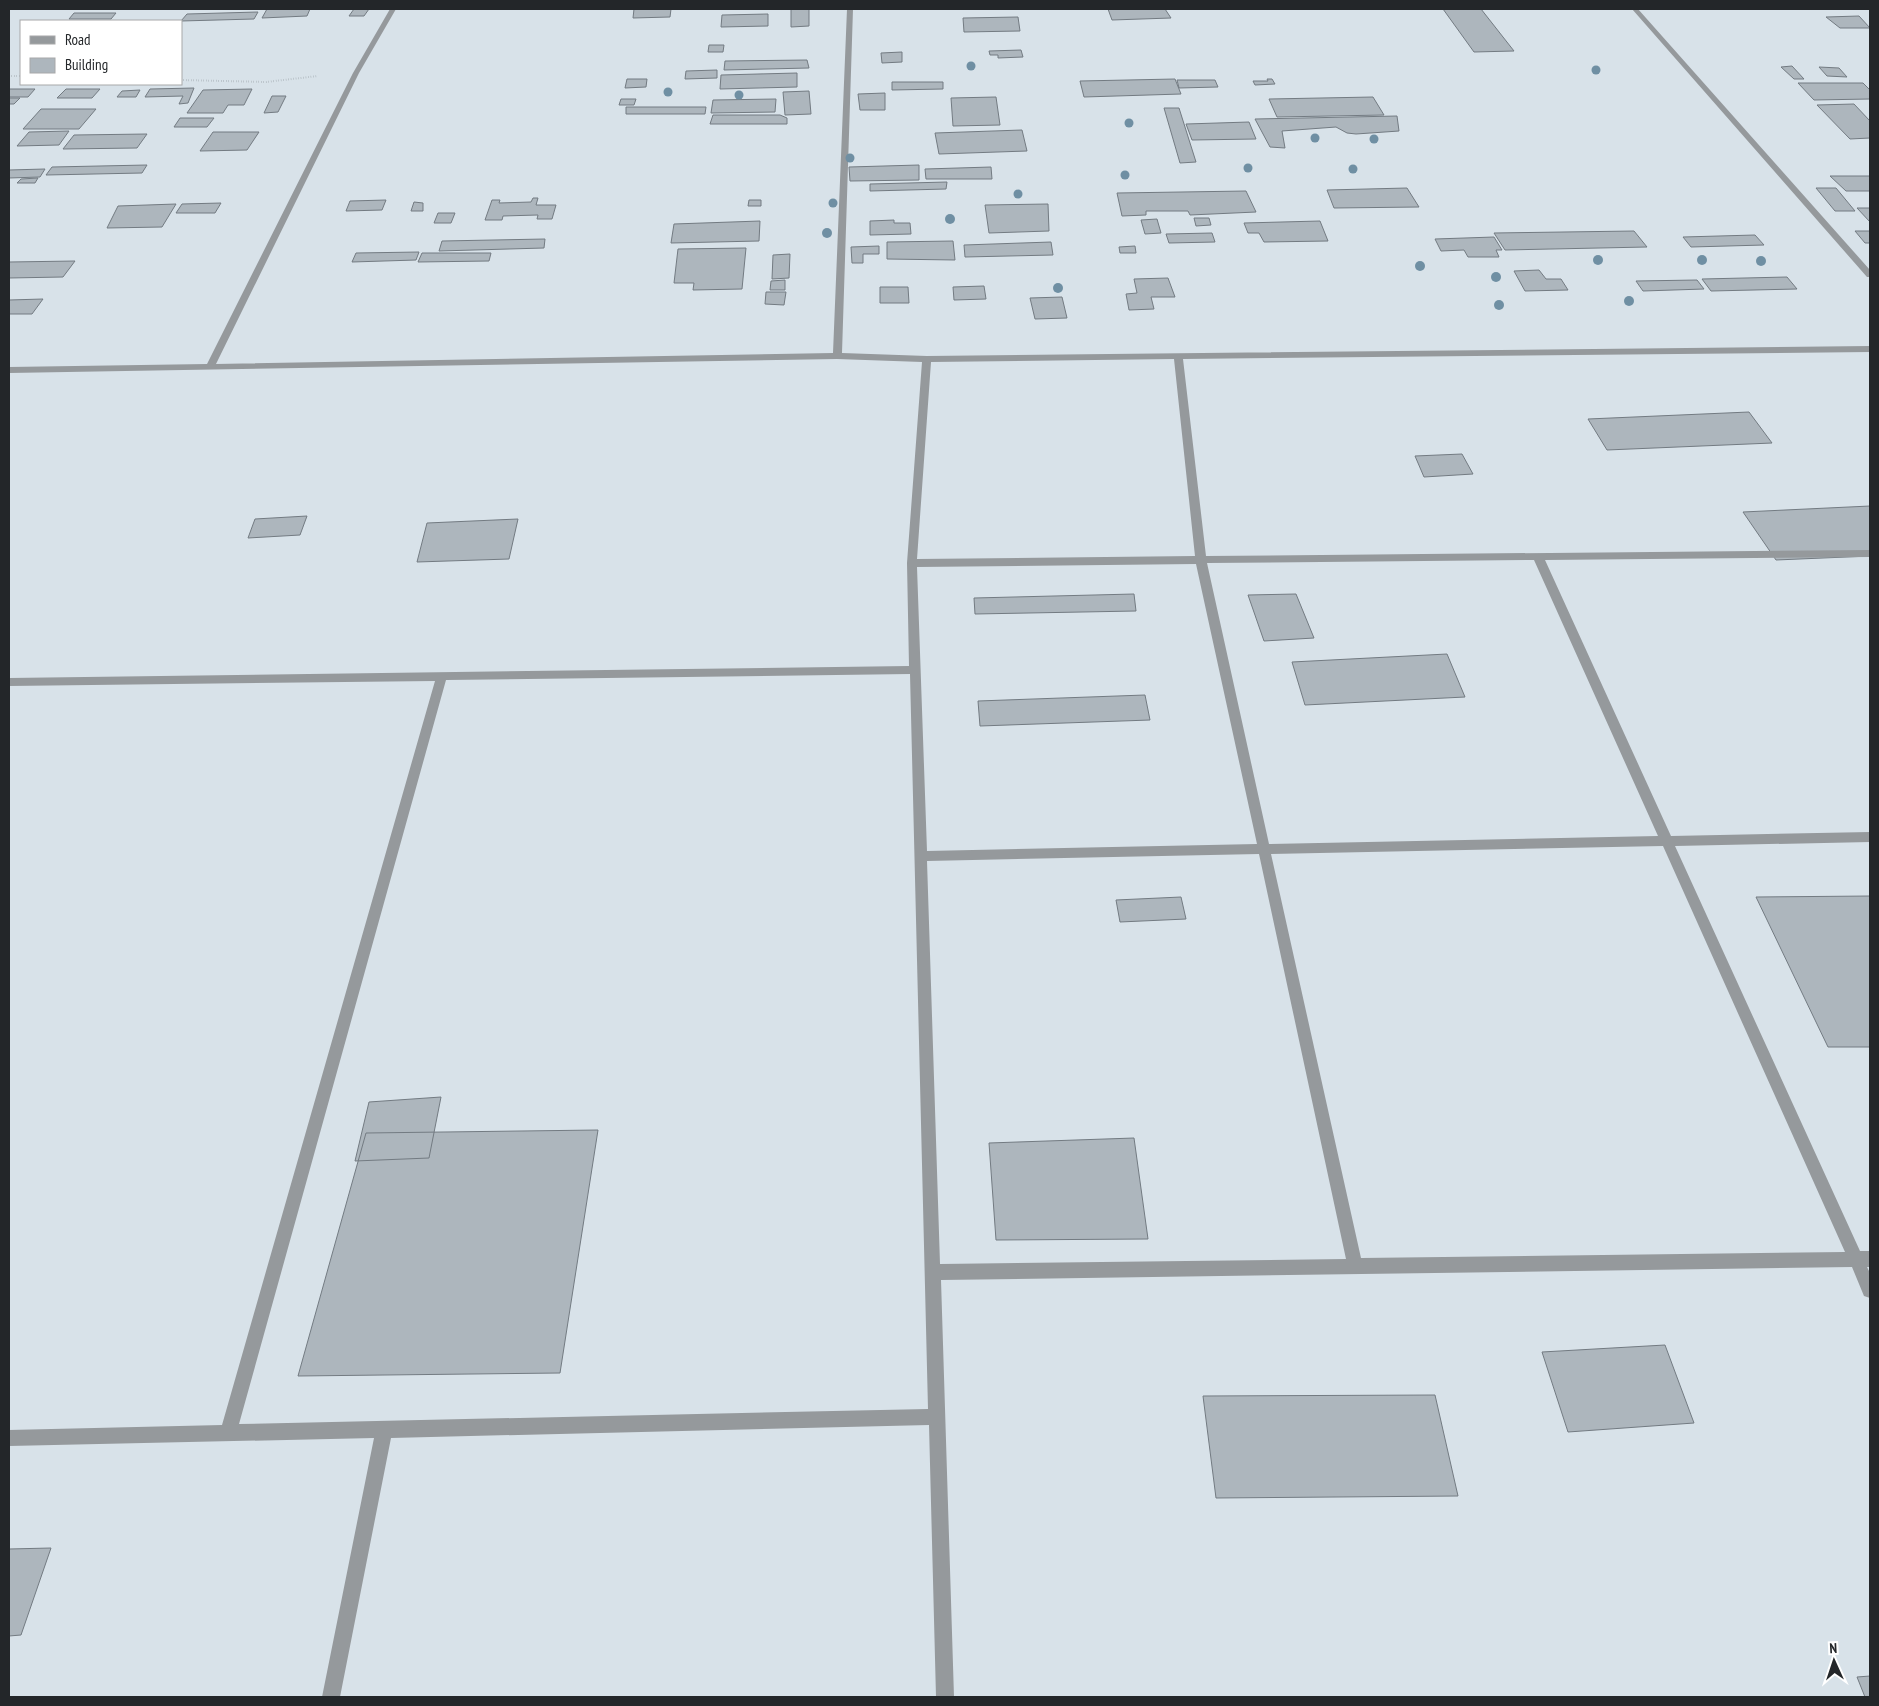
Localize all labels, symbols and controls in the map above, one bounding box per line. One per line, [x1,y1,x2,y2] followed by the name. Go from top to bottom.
[20,20,182,85] legend
[65,30,91,49] text: Road
[65,55,108,74] text: Building
[1809,1636,1859,1686] north arrow
[1829,1639,1838,1657] text: N

